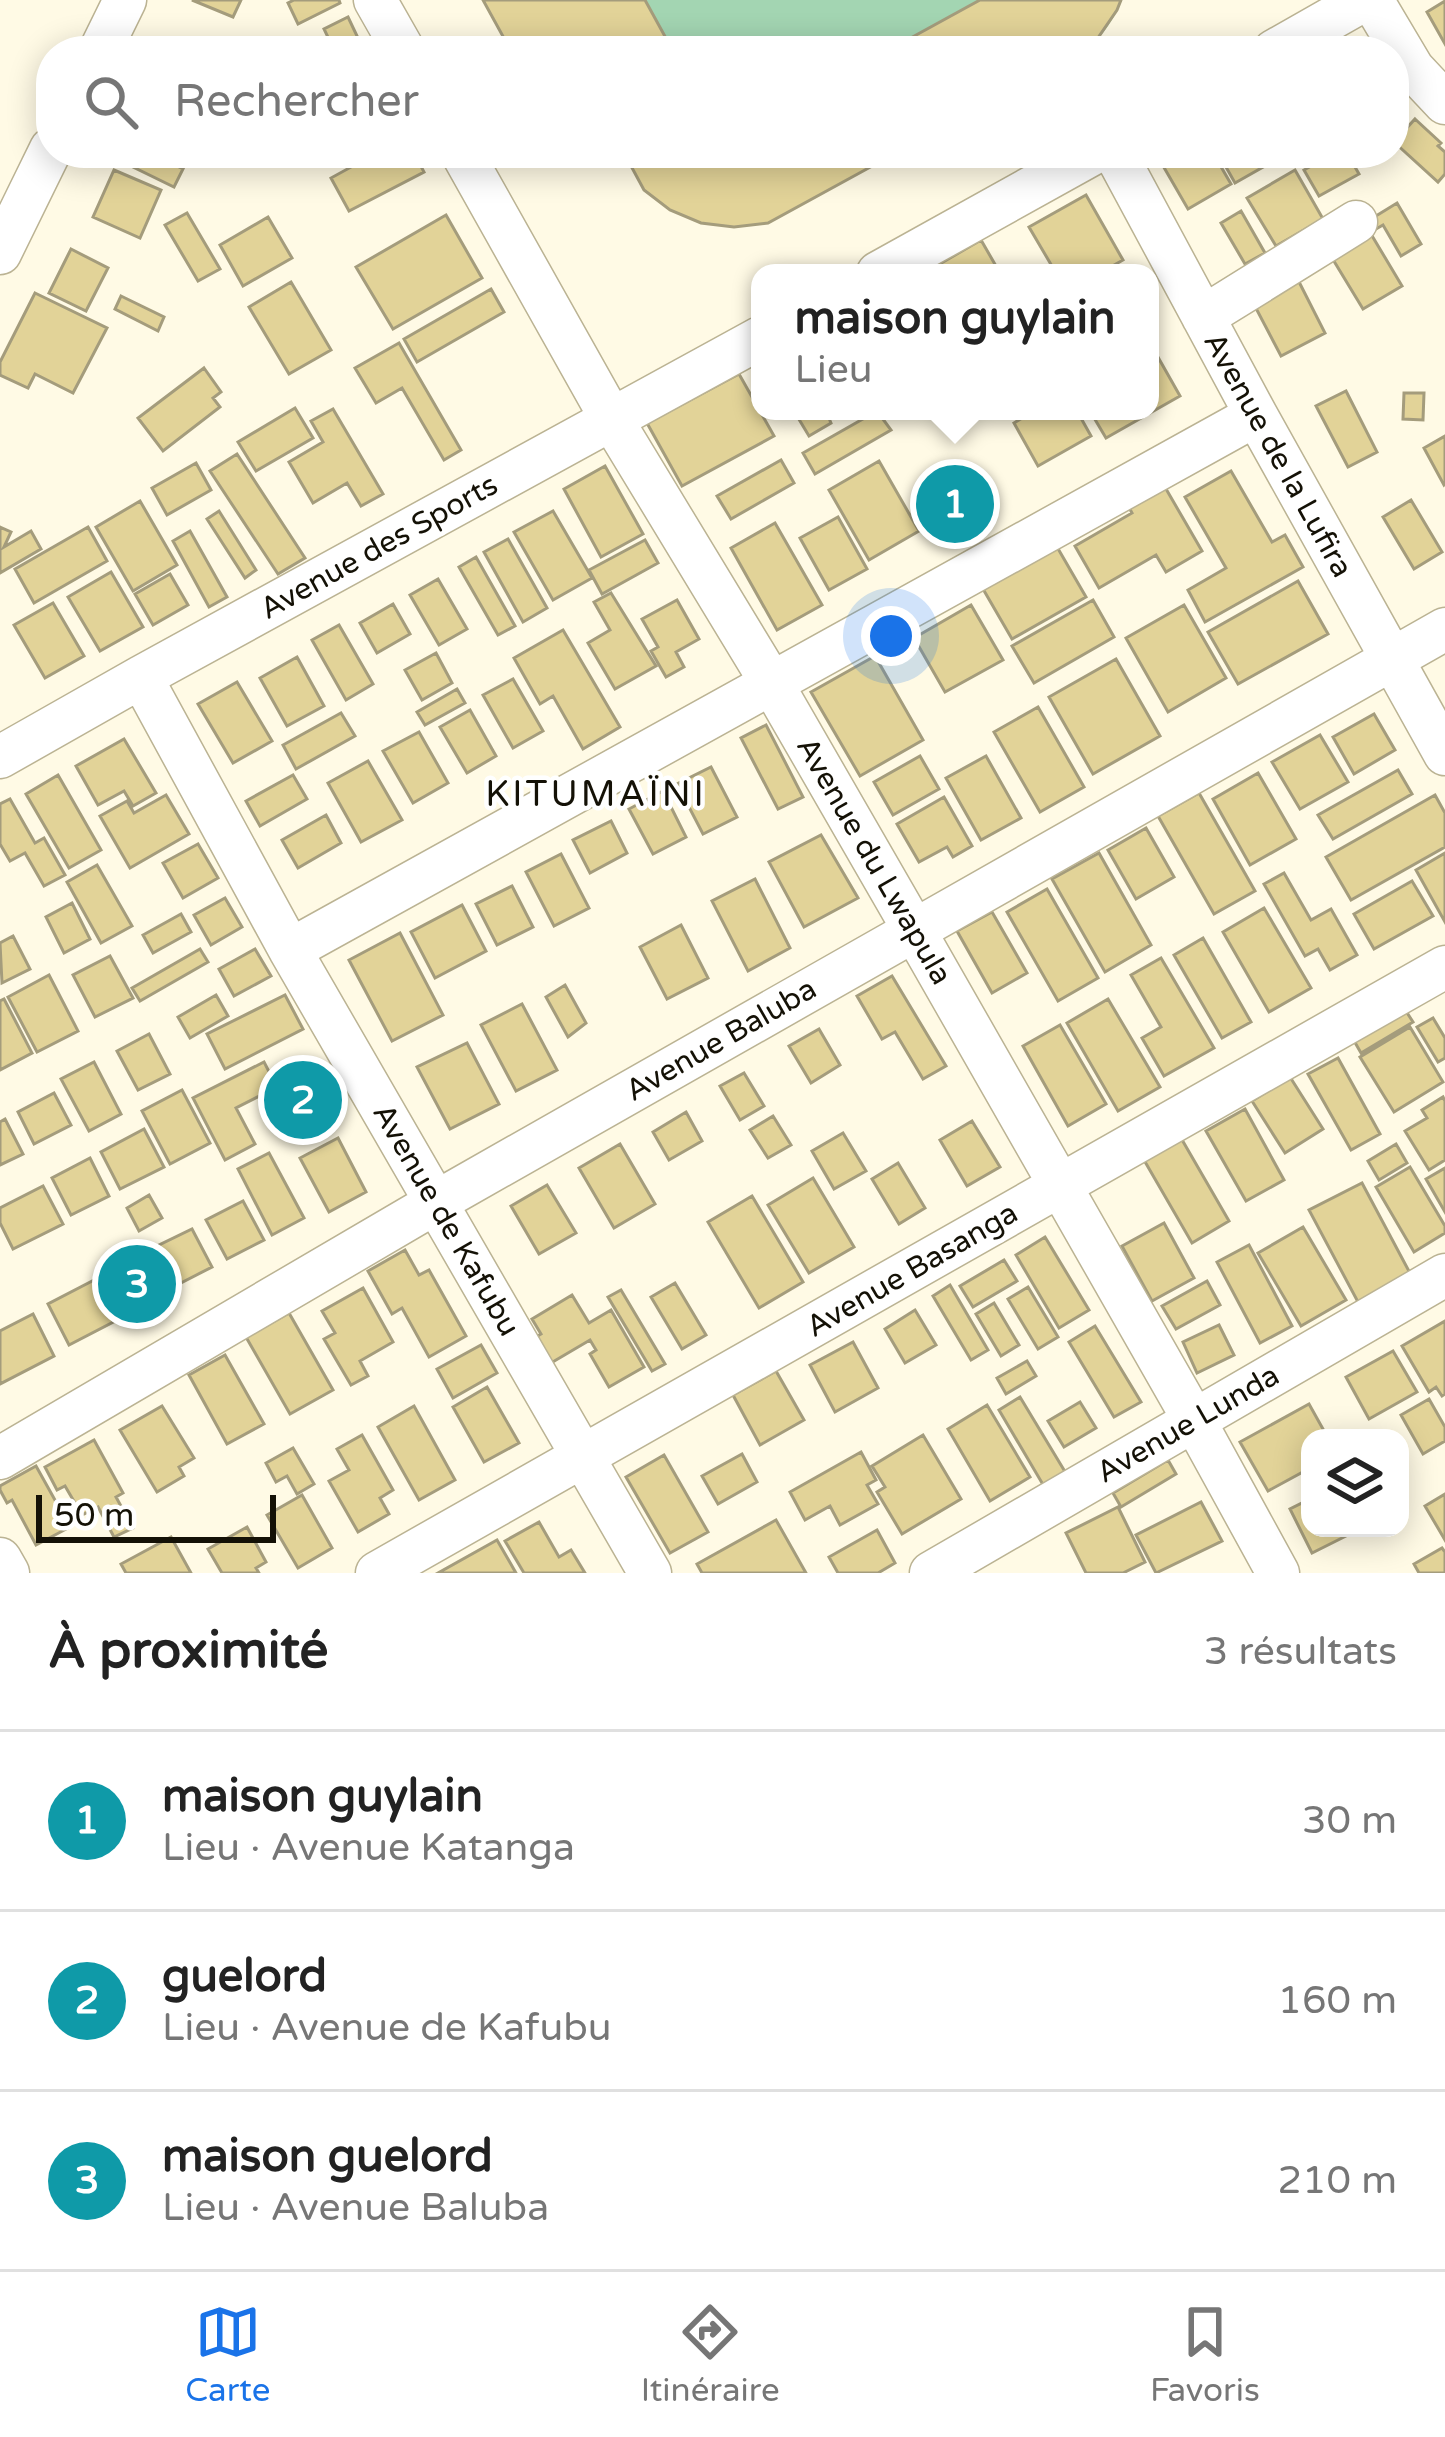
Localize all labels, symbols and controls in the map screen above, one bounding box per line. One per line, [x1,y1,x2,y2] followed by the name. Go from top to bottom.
[36,36,1409,168] search box
[78,69,144,135] icon: search
[174,75,419,129] text: Rechercher
[751,264,1159,420] popup
[795,292,1115,346] text: maison guylain
[1195,326,1361,584] street label: Avenue de la Lufira
[795,346,873,393] text: Lieu
[916,459,994,549] pin: 1
[254,466,504,628] street label: Avenue des Sports
[861,606,921,666] your location
[788,731,960,991] street label: Avenue du Lwapula
[485,773,707,816] district label: KITUMAÏNI
[619,970,823,1110] street label: Avenue Baluba
[264,1055,342,1145] pin: 2
[364,1097,528,1343] street label: Avenue de Kafubu
[800,1194,1024,1346] street label: Avenue Basanga
[98,1239,176,1329] pin: 3
[1090,1357,1286,1491] street label: Avenue Lunda
[1301,1429,1409,1537] map controls
[1301,1429,1409,1537] button: layers
[36,1489,276,1542] scale bar
[54,1496,134,1535] text: 50 m
[48,1620,328,1682] text: À proximité
[1204,1628,1397,1675] text: 3 résultats
[162,1770,483,1824] text: maison guylain
[75,1797,99,1844] text: 1
[1302,1797,1397,1844] text: 30 m
[162,1824,575,1871] text: Lieu · Avenue Katanga
[162,1950,327,2004] text: guelord
[75,1977,99,2024] text: 2
[1278,1977,1397,2024] text: 160 m
[162,2004,612,2051] text: Lieu · Avenue de Kafubu
[162,2130,493,2184] text: maison guelord
[75,2157,99,2204] text: 3
[1278,2157,1397,2204] text: 210 m
[162,2184,549,2231] text: Lieu · Avenue Baluba
[185,2299,270,2410] tab: Carte
[641,2299,780,2410] tab: Itinéraire
[1150,2299,1260,2410] tab: Favoris

